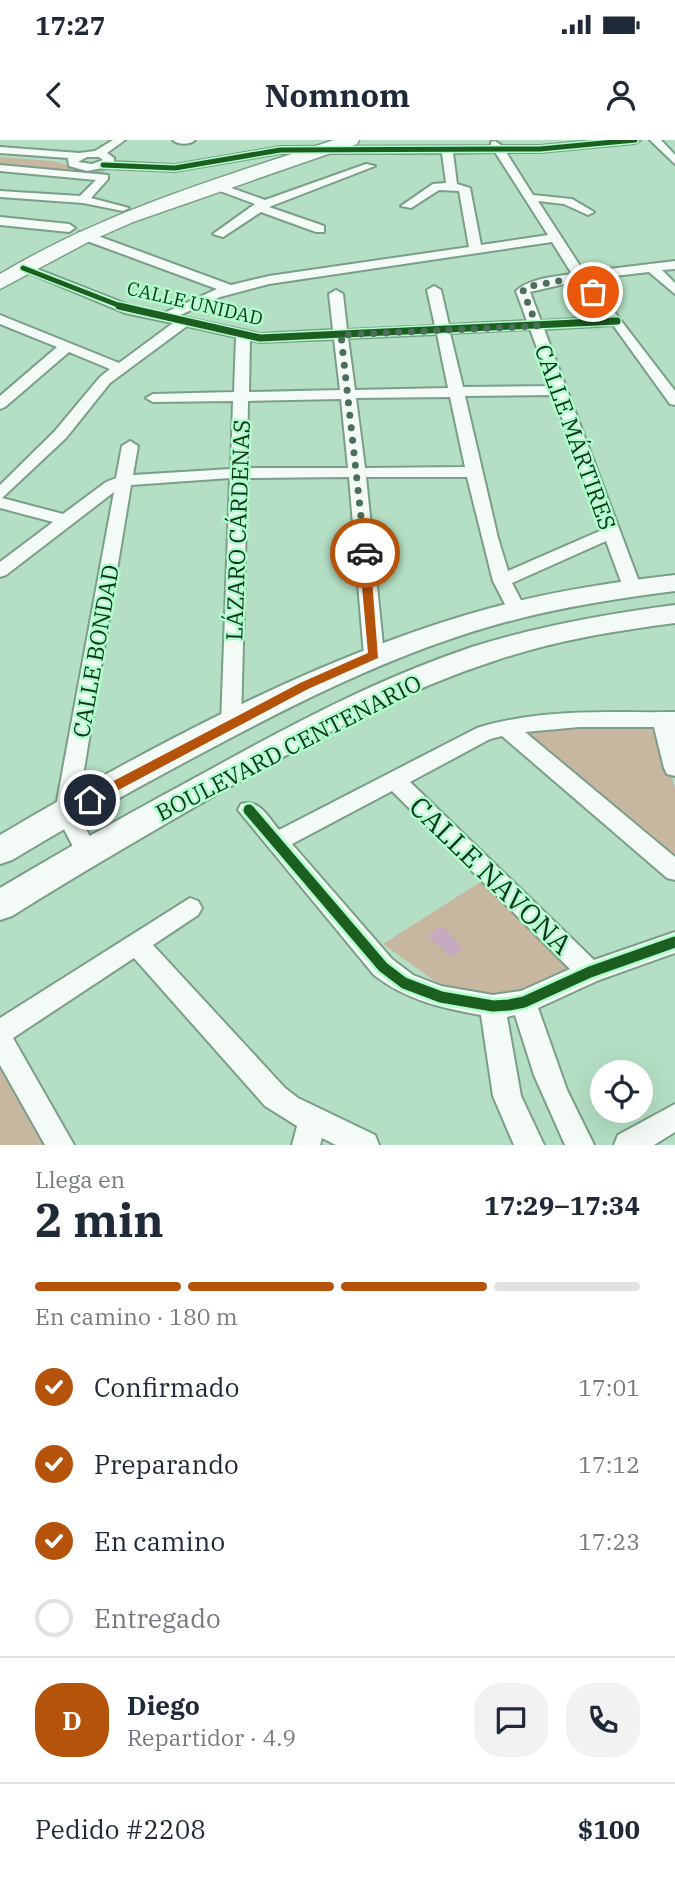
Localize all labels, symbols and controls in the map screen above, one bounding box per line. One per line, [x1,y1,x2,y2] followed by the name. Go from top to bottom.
[35,8,105,42] text: 17:27
[265,74,410,116] text: Nomnom
[35,76,73,114] icon: back
[602,76,640,114] icon: person
[563,262,623,322] pin
[574,273,612,311] icon: bag
[125,276,265,330] street label: CALLE UNIDAD
[529,340,623,534] street label: CALLE MÁRTIRES
[218,419,256,641] street label: LÁZARO CÁRDENAS
[330,518,400,588] courier
[346,534,384,572] icon: car
[65,562,125,740] street label: CALLE BONDAD
[150,667,426,827] street label: BOULEVARD CENTENARIO
[60,770,120,830] pin
[71,781,109,819] icon: home
[402,788,580,962] street label: CALLE NAVONA
[590,1060,653,1123] map controls
[590,1060,653,1123] button: locate
[35,1164,125,1194] text: Llega en
[484,1188,640,1222] text: 17:29–17:34
[35,1190,164,1250] text: 2 min
[35,1301,238,1331] text: En camino · 180 m
[35,1368,73,1406] icon: check
[94,1370,239,1404] text: Confirmado
[578,1372,640,1402] text: 17:01
[35,1445,73,1483] icon: check
[94,1447,239,1481] text: Preparando
[578,1449,640,1479] text: 17:12
[35,1522,73,1560] icon: check
[94,1524,225,1558] text: En camino
[578,1526,640,1556] text: 17:23
[94,1601,221,1635] text: Entregado
[474,1683,548,1757] button: chat
[566,1683,640,1757] button: phone
[127,1688,200,1722] text: Diego
[62,1703,82,1737] text: D
[127,1722,296,1752] text: Repartidor · 4.9
[35,1812,206,1846] text: Pedido #2208
[578,1812,640,1846] text: $100

